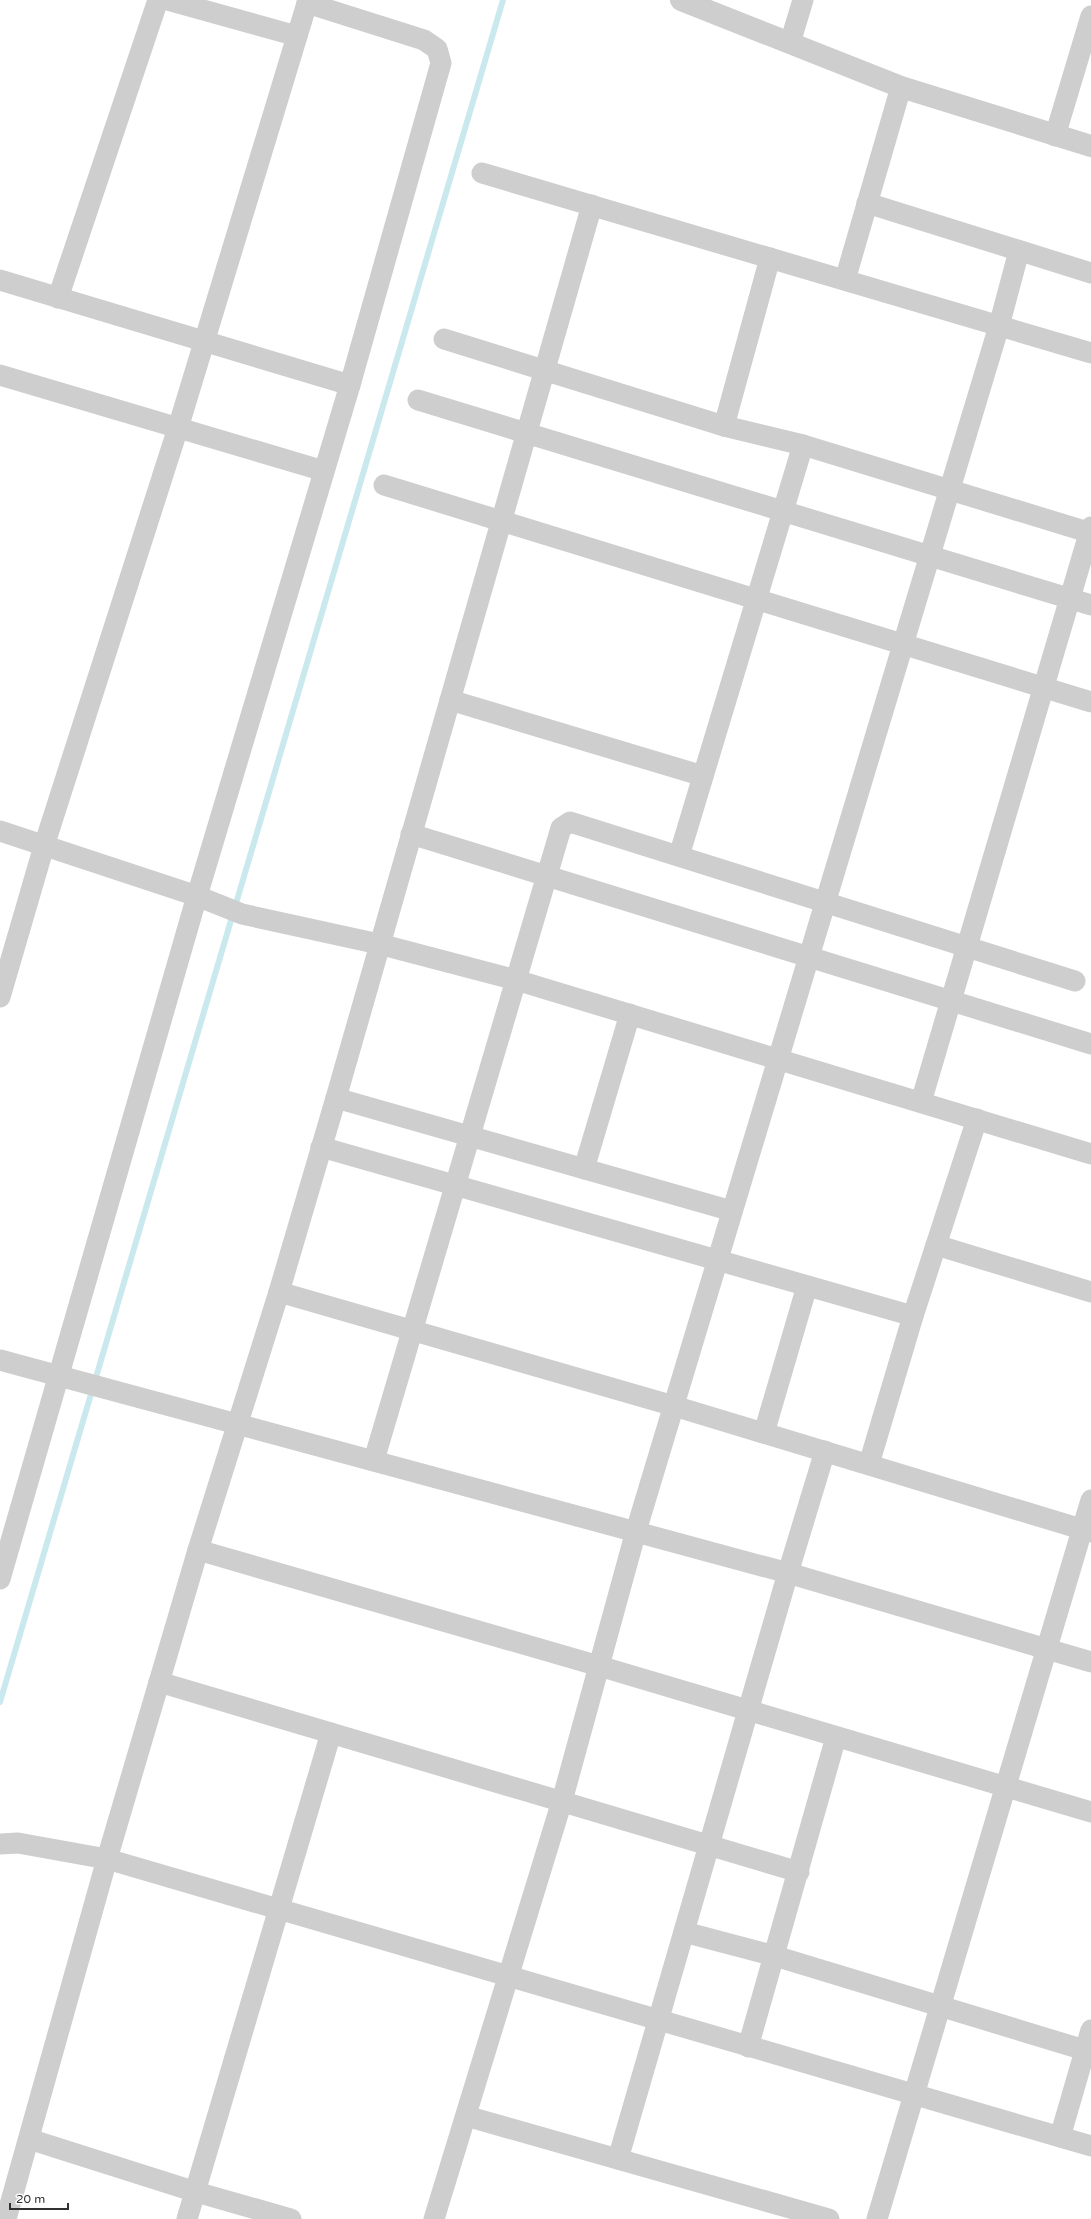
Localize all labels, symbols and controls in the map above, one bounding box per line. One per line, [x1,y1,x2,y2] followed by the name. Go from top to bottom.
[10,2185,68,2211] scale bar
[16,2192,45,2206] text: 20 m

